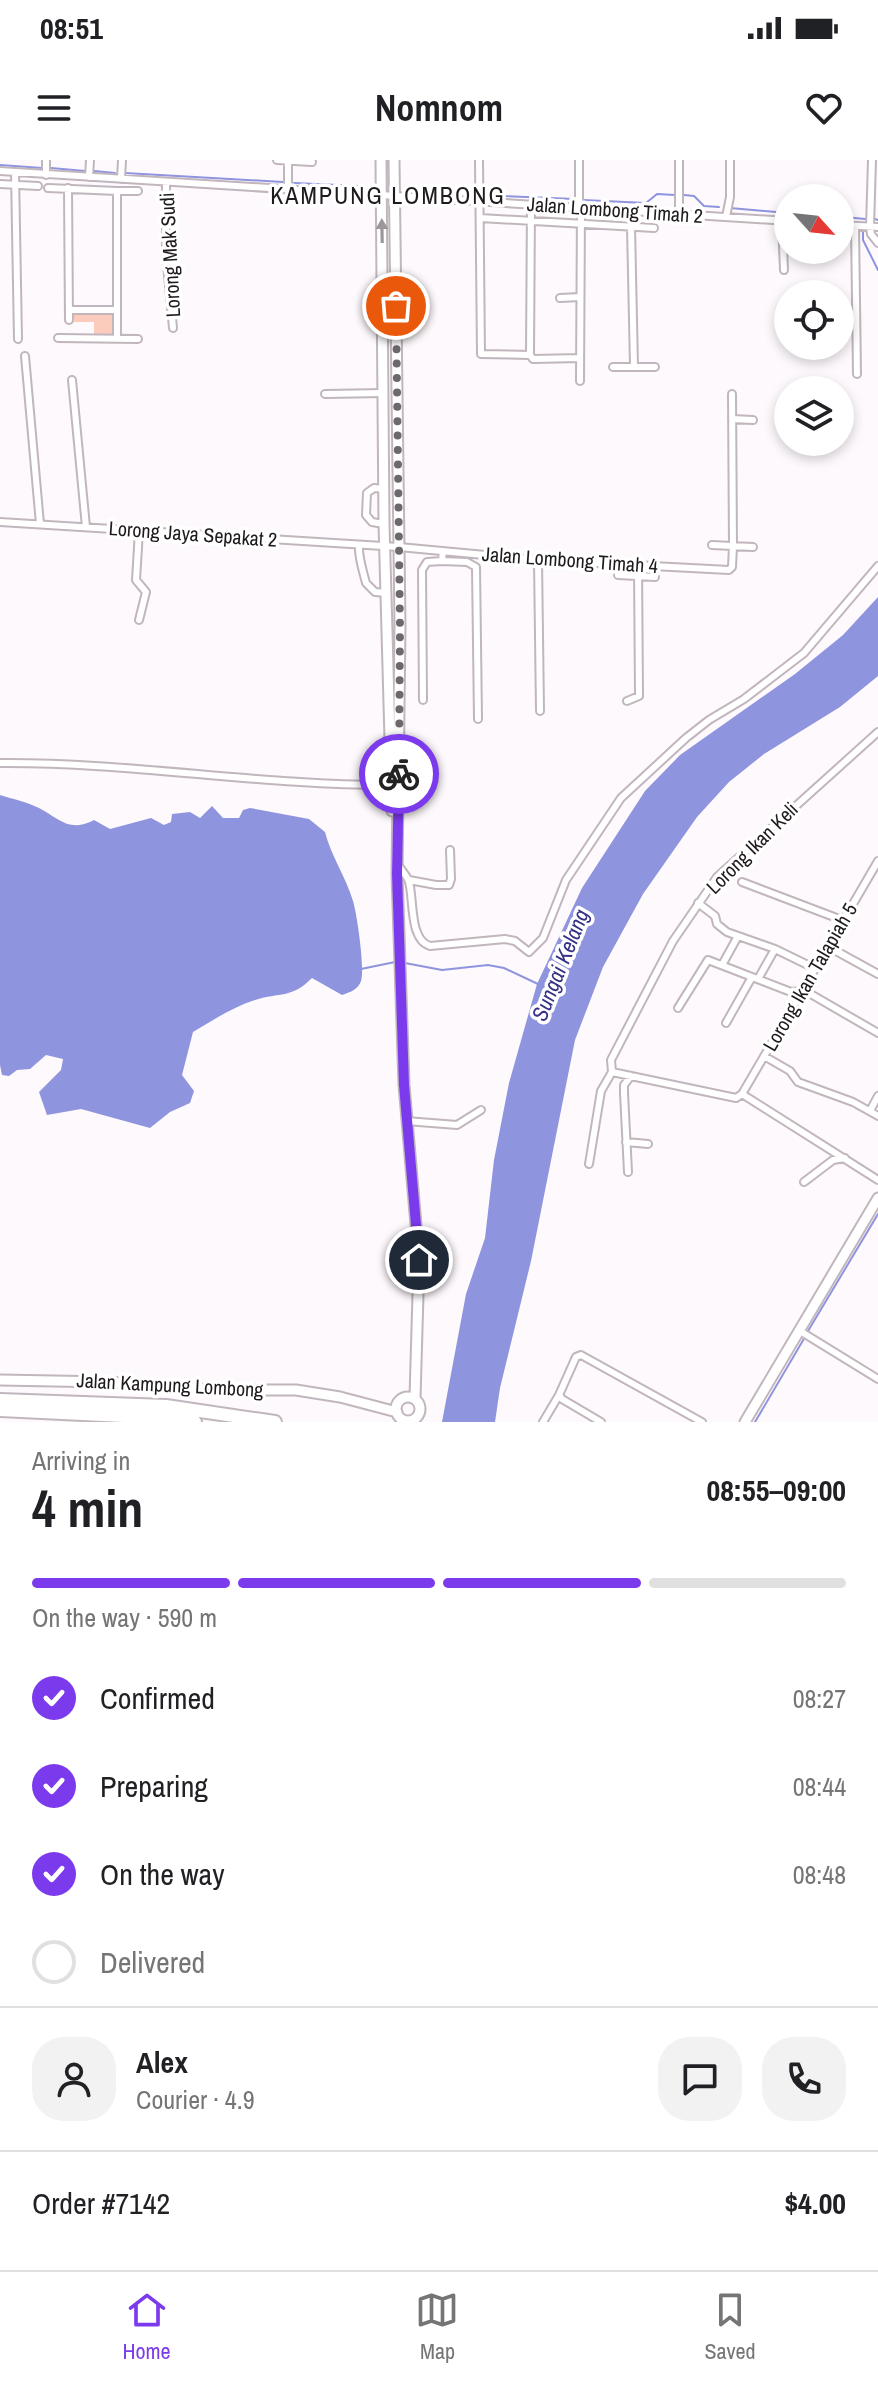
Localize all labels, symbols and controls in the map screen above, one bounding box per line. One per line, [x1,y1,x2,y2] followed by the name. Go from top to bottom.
[40,8,103,48] text: 08:51
[375,84,503,132] text: Nomnom
[32,86,76,130] icon: menu
[802,86,846,130] icon: heart
[270,179,506,211] district label: KAMPUNG LOMBONG
[774,184,854,264] north arrow
[774,184,854,456] map controls
[526,190,704,229] street label: Jalan Lombong Timah 2
[153,192,186,318] street label: Lorong Mak Sudi
[376,218,389,243] one-way arrow
[362,272,430,340] pin
[774,280,854,360] button: locate
[374,284,418,328] icon: bag
[774,376,854,456] button: layers
[108,514,278,553] street label: Lorong Jaya Sepakat 2
[481,540,659,579] street label: Jalan Lombong Timah 4
[359,734,439,814] courier
[377,752,421,796] icon: bike
[700,796,803,899] street label: Lorong Ikan Keli
[756,898,863,1056] street label: Lorong Ikan Talapiah 5
[524,905,596,1025] water label: Sungai Kelang
[385,1226,453,1294] pin
[397,1238,441,1282] icon: home
[76,1366,264,1403] street label: Jalan Kampung Lombong
[32,1443,130,1478] text: Arriving in
[707,1470,846,1510] text: 08:55–09:00
[32,1473,143,1543] text: 4 min
[32,1600,217,1635] text: On the way · 590 m
[32,1676,76,1720] icon: check
[100,1678,215,1718] text: Confirmed
[793,1681,846,1716] text: 08:27
[32,1764,76,1808] icon: check
[100,1766,208,1806] text: Preparing
[793,1769,846,1804] text: 08:44
[32,1852,76,1896] icon: check
[100,1854,224,1894] text: On the way
[793,1857,846,1892] text: 08:48
[100,1942,205,1982] text: Delivered
[32,2037,116,2121] button: person
[658,2037,742,2121] button: chat
[762,2037,846,2121] button: phone
[136,2042,188,2082] text: Alex
[136,2082,255,2117] text: Courier · 4.9
[32,2183,170,2223] text: Order #7142
[784,2183,846,2223] text: $4.00
[122,2288,171,2366] tab: Home
[415,2288,459,2366] tab: Map
[704,2288,756,2366] tab: Saved

